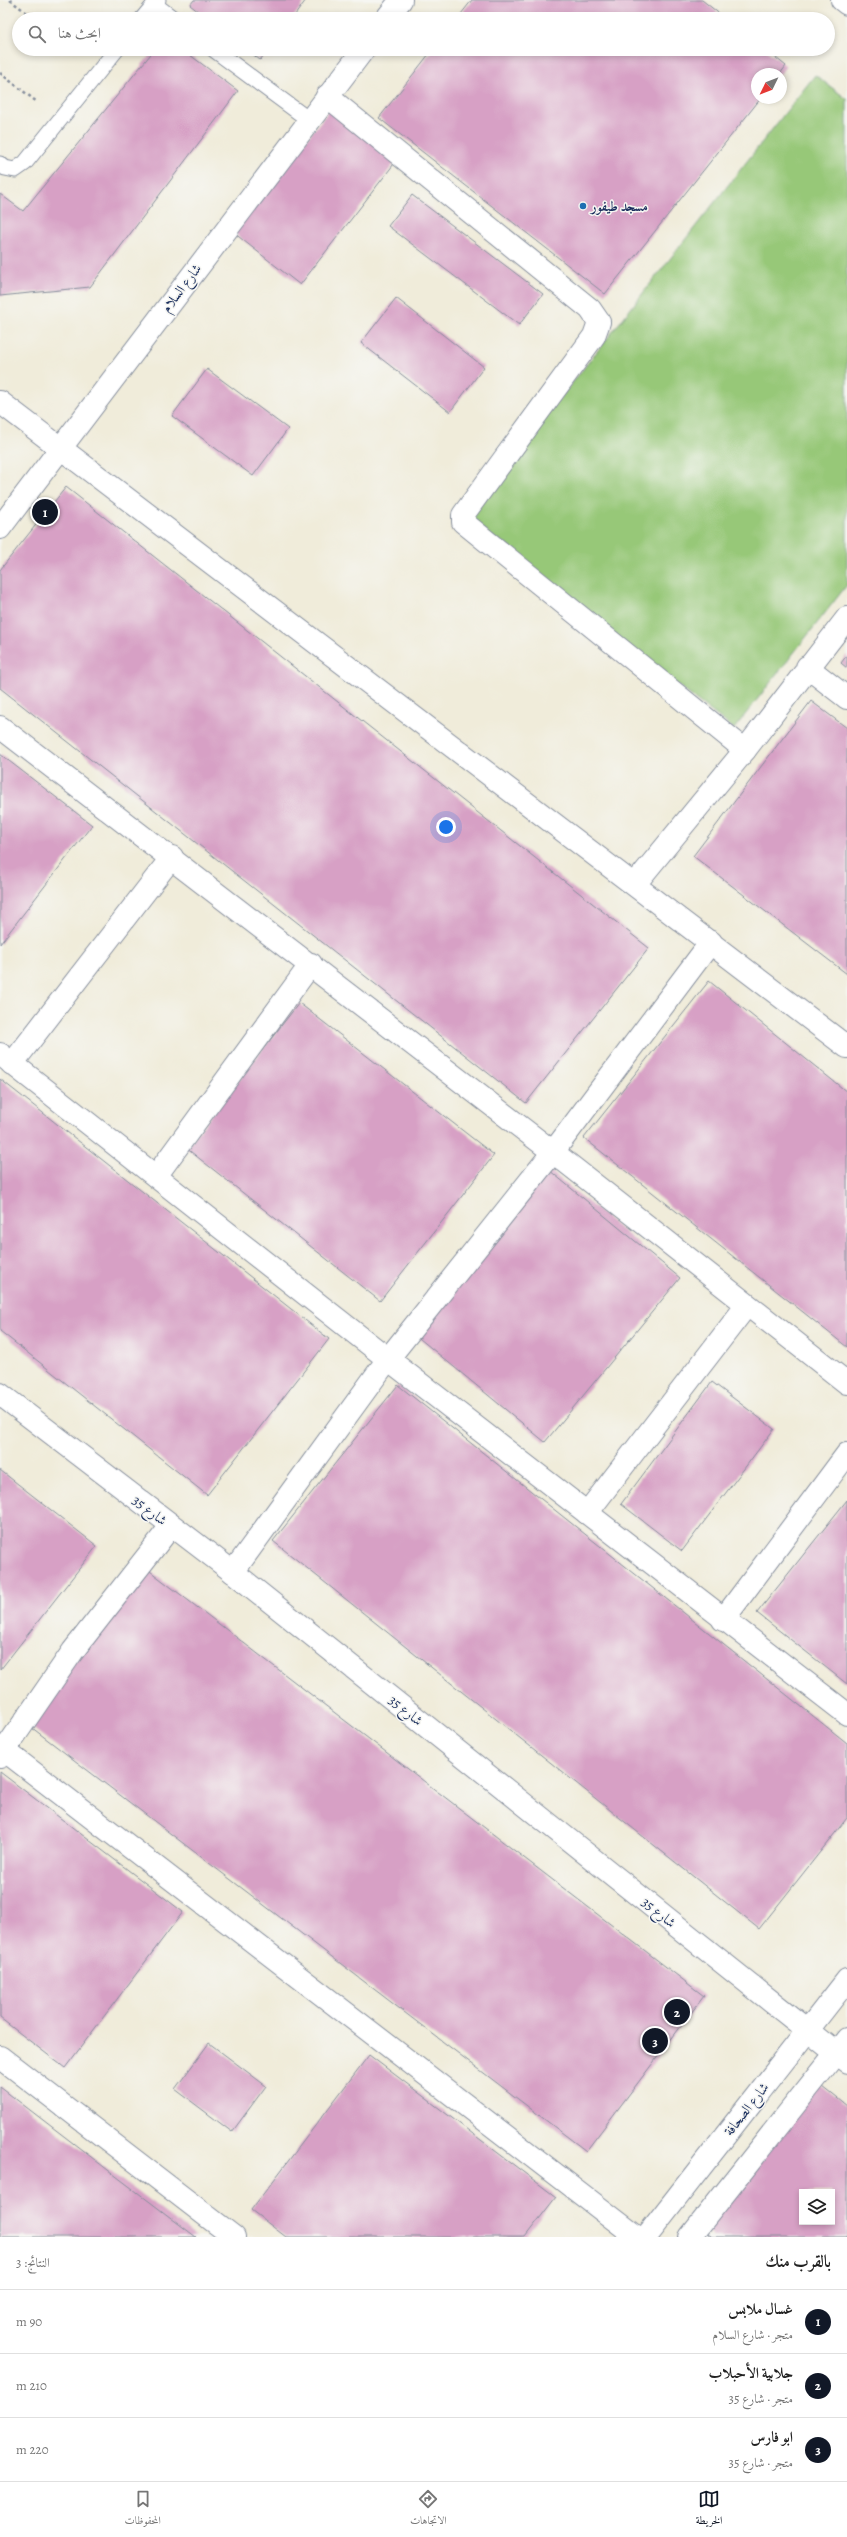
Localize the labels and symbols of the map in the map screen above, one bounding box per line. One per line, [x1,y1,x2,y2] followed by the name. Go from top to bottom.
[751,68,787,104] north arrow
[589,197,648,216] place label: مسجد طيفور
[578,201,588,211] marker: مسجد طيفور
[157,260,208,318] street label: شارع السلام
[32,497,58,527] pin: 1
[436,817,456,837] your location
[127,1491,171,1531] street label: شارع 35
[383,1691,427,1732] street label: شارع 35
[636,1893,680,1934] street label: شارع 35
[664,1997,690,2027] pin: 2
[642,2026,668,2056] pin: 3
[720,2079,775,2141] street label: شارع الصحافة

